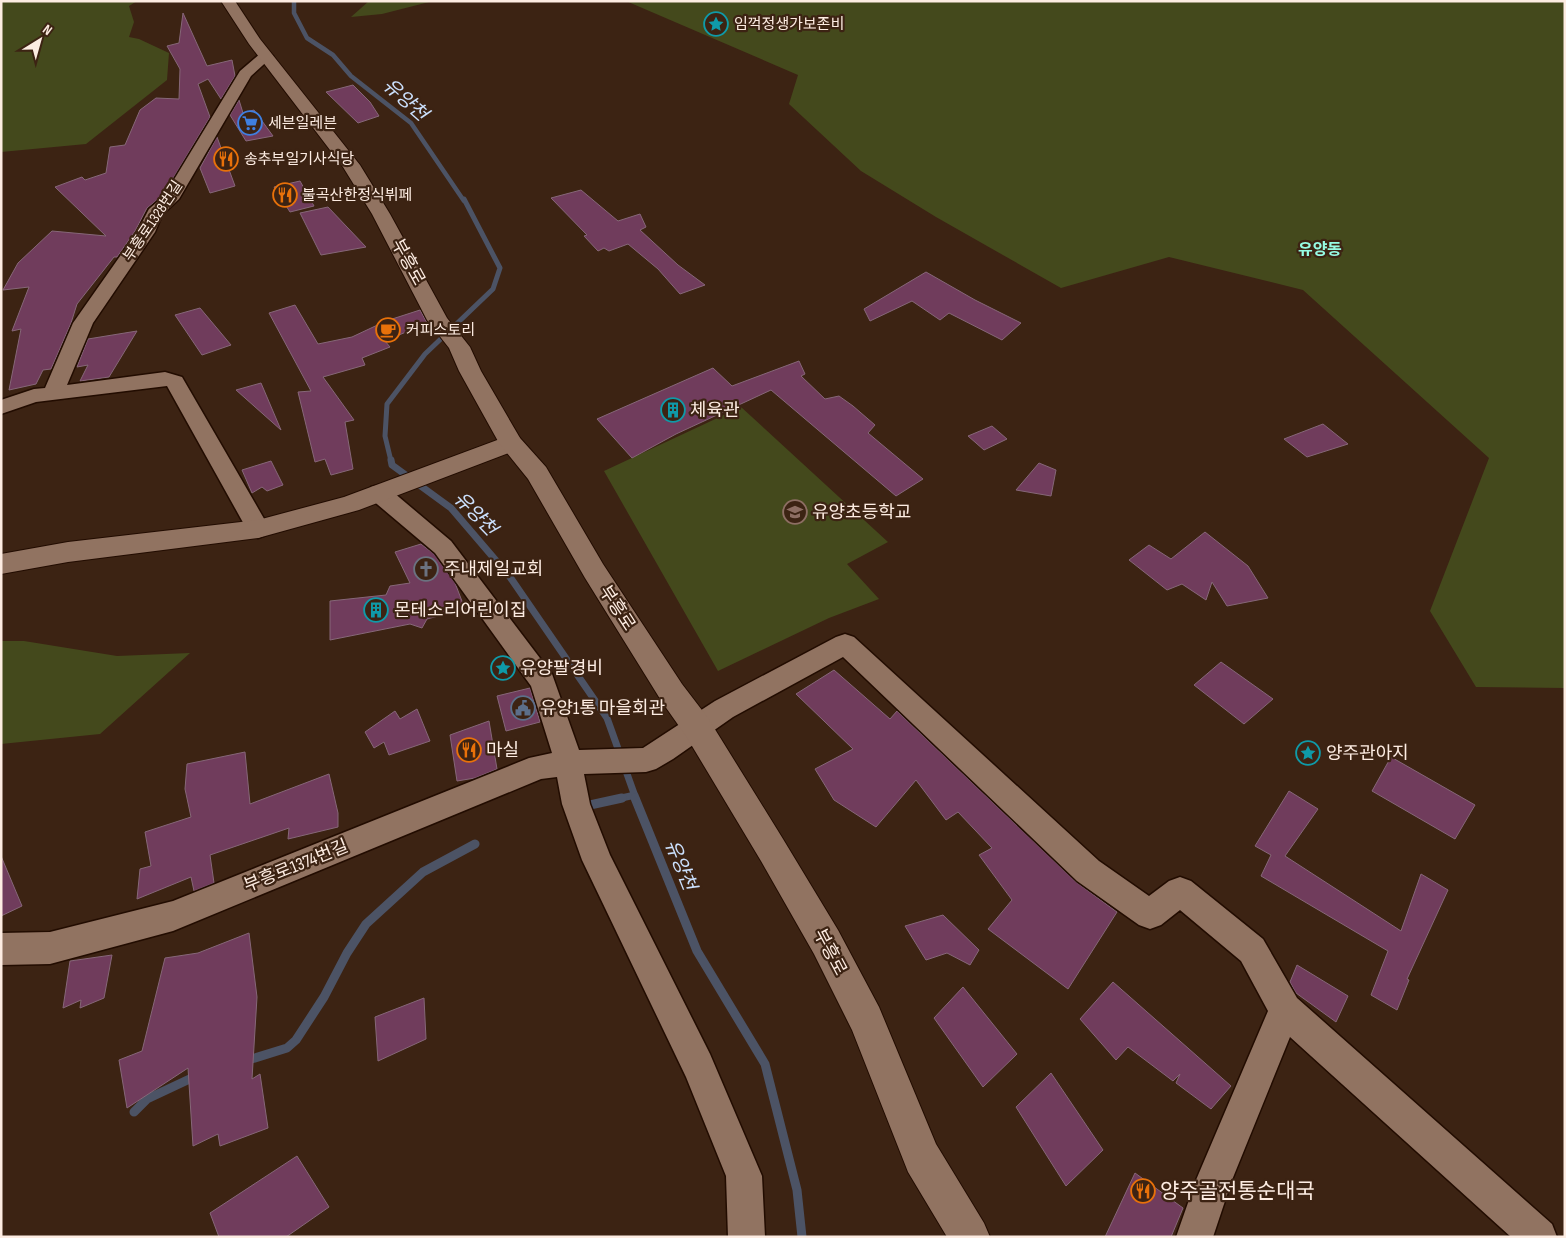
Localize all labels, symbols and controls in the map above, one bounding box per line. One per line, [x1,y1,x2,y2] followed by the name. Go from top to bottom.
[703,11,729,37] place icon: 임꺽정생가보존비
[15,15,65,65] north arrow
[734,15,844,34] place label: 임꺽정생가보존비
[39,21,56,39] text: N
[378,74,433,127] water label: 유양천
[237,110,263,136] supermarket icon: 세븐일레븐
[268,114,337,133] place label: 세븐일레븐
[213,146,239,172] restaurant icon: 송추부일기사식당
[244,150,355,169] place label: 송추부일기사식당
[119,177,187,265] street label: 부흥로1328번길
[272,182,298,208] restaurant icon: 불곡산한정식뷔페
[302,186,412,205] place label: 불곡산한정식뷔페
[387,235,429,289] street label: 부흥로
[1298,241,1342,260] district label: 유양동
[375,317,401,343] cafe icon: 커피스토리
[406,321,475,340] place label: 커피스토리
[660,397,686,423] building icon: 체육관
[690,400,740,421] place label: 체육관
[449,487,503,542] water label: 유양천
[782,499,808,525] school or university icon: 유양초등학교
[812,502,911,523] place label: 유양초등학교
[413,556,439,582] church icon: 주내제일교회
[444,559,543,580] place label: 주내제일교회
[595,581,639,635] street label: 부흥로
[363,597,389,623] building icon: 몬테소리어린이집
[394,600,526,621] place label: 몬테소리어린이집
[490,655,516,681] place icon: 유양팔경비
[520,658,603,679] place label: 유양팔경비
[510,695,536,721] public building icon: 유양1통 마을회관
[540,698,666,719] place label: 유양1통 마을회관
[456,737,482,763] restaurant icon: 마실
[486,740,519,761] place label: 마실
[1295,740,1321,766] place icon: 양주관아지
[1326,743,1409,764] place label: 양주관아지
[241,836,351,896] street label: 부흥로1374번길
[660,836,701,895] water label: 유양천
[809,925,851,979] street label: 부흥로
[1130,1178,1156,1204] restaurant icon: 양주골전통순대국
[1160,1179,1315,1204] place label: 양주골전통순대국

